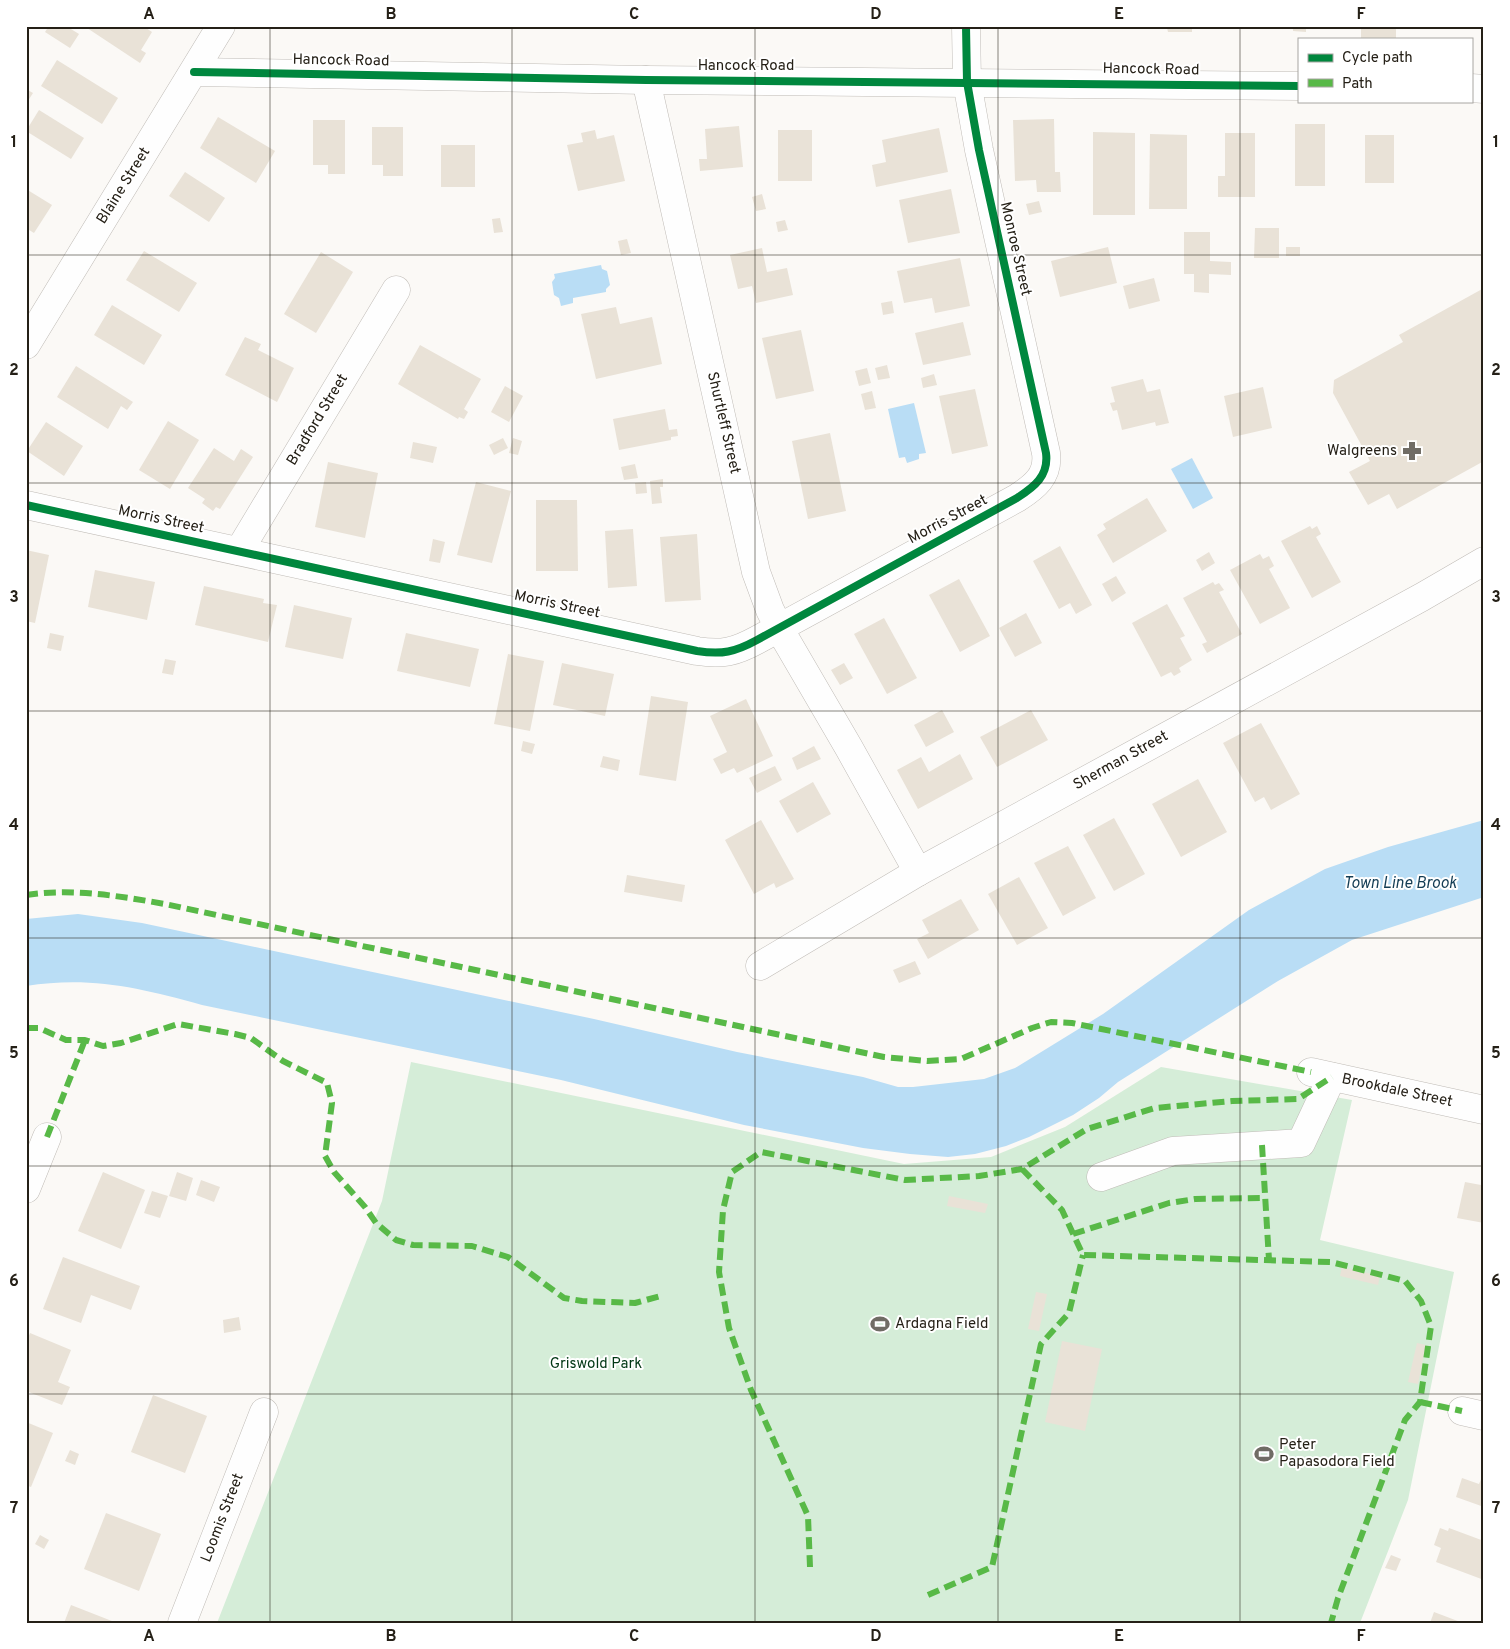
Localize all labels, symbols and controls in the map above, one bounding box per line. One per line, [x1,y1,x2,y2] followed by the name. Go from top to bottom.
[143,5,155,25] text: A
[385,5,397,25] text: B
[629,5,639,25] text: C
[870,5,882,25] text: D
[1114,5,1124,25] text: E
[1356,5,1366,25] text: F
[1298,38,1472,102] legend
[1342,49,1413,68] text: Cycle path
[292,51,390,71] street label: Hancock Road
[698,57,794,76] street label: Hancock Road
[1102,60,1200,80] street label: Hancock Road
[1342,75,1373,94] text: Path
[11,133,17,153] text: 1
[1493,133,1499,153] text: 1
[93,144,155,228] street label: Blaine Street
[995,200,1035,298] street label: Monroe Street
[9,361,19,381] text: 2
[1491,361,1501,381] text: 2
[702,370,744,476] street label: Shurtleff Street
[283,371,353,469] street label: Bradford Street
[1401,440,1423,462] pharmacy icon: Walgreens
[1327,442,1397,461] place label: Walgreens
[905,491,991,549] street label: Morris Street
[116,502,206,538] street label: Morris Street
[512,587,602,623] street label: Morris Street
[9,588,19,608] text: 3
[1491,588,1501,608] text: 3
[1070,727,1172,795] street label: Sherman Street
[9,816,19,836] text: 4
[1491,816,1501,836] text: 4
[1343,874,1458,894] water label: Town Line Brook
[9,1044,19,1064] text: 5
[1491,1044,1501,1064] text: 5
[1340,1070,1454,1112] street label: Brookdale Street
[9,1272,19,1292] text: 6
[1491,1272,1501,1292] text: 6
[869,1313,891,1335] sports icon: Ardagna Field
[895,1315,988,1334] place label: Ardagna Field
[550,1355,642,1374] park label: Griswold Park
[1279,1436,1395,1472] place label: Peter Papasodora Field
[1253,1443,1275,1465] sports icon: Peter Papasodora Field
[197,1471,249,1565] street label: Loomis Street
[10,1499,18,1519] text: 7
[1492,1499,1500,1519] text: 7
[143,1627,155,1647] text: A
[385,1627,397,1647] text: B
[629,1627,639,1647] text: C
[870,1627,882,1647] text: D
[1114,1627,1124,1647] text: E
[1356,1627,1366,1647] text: F

